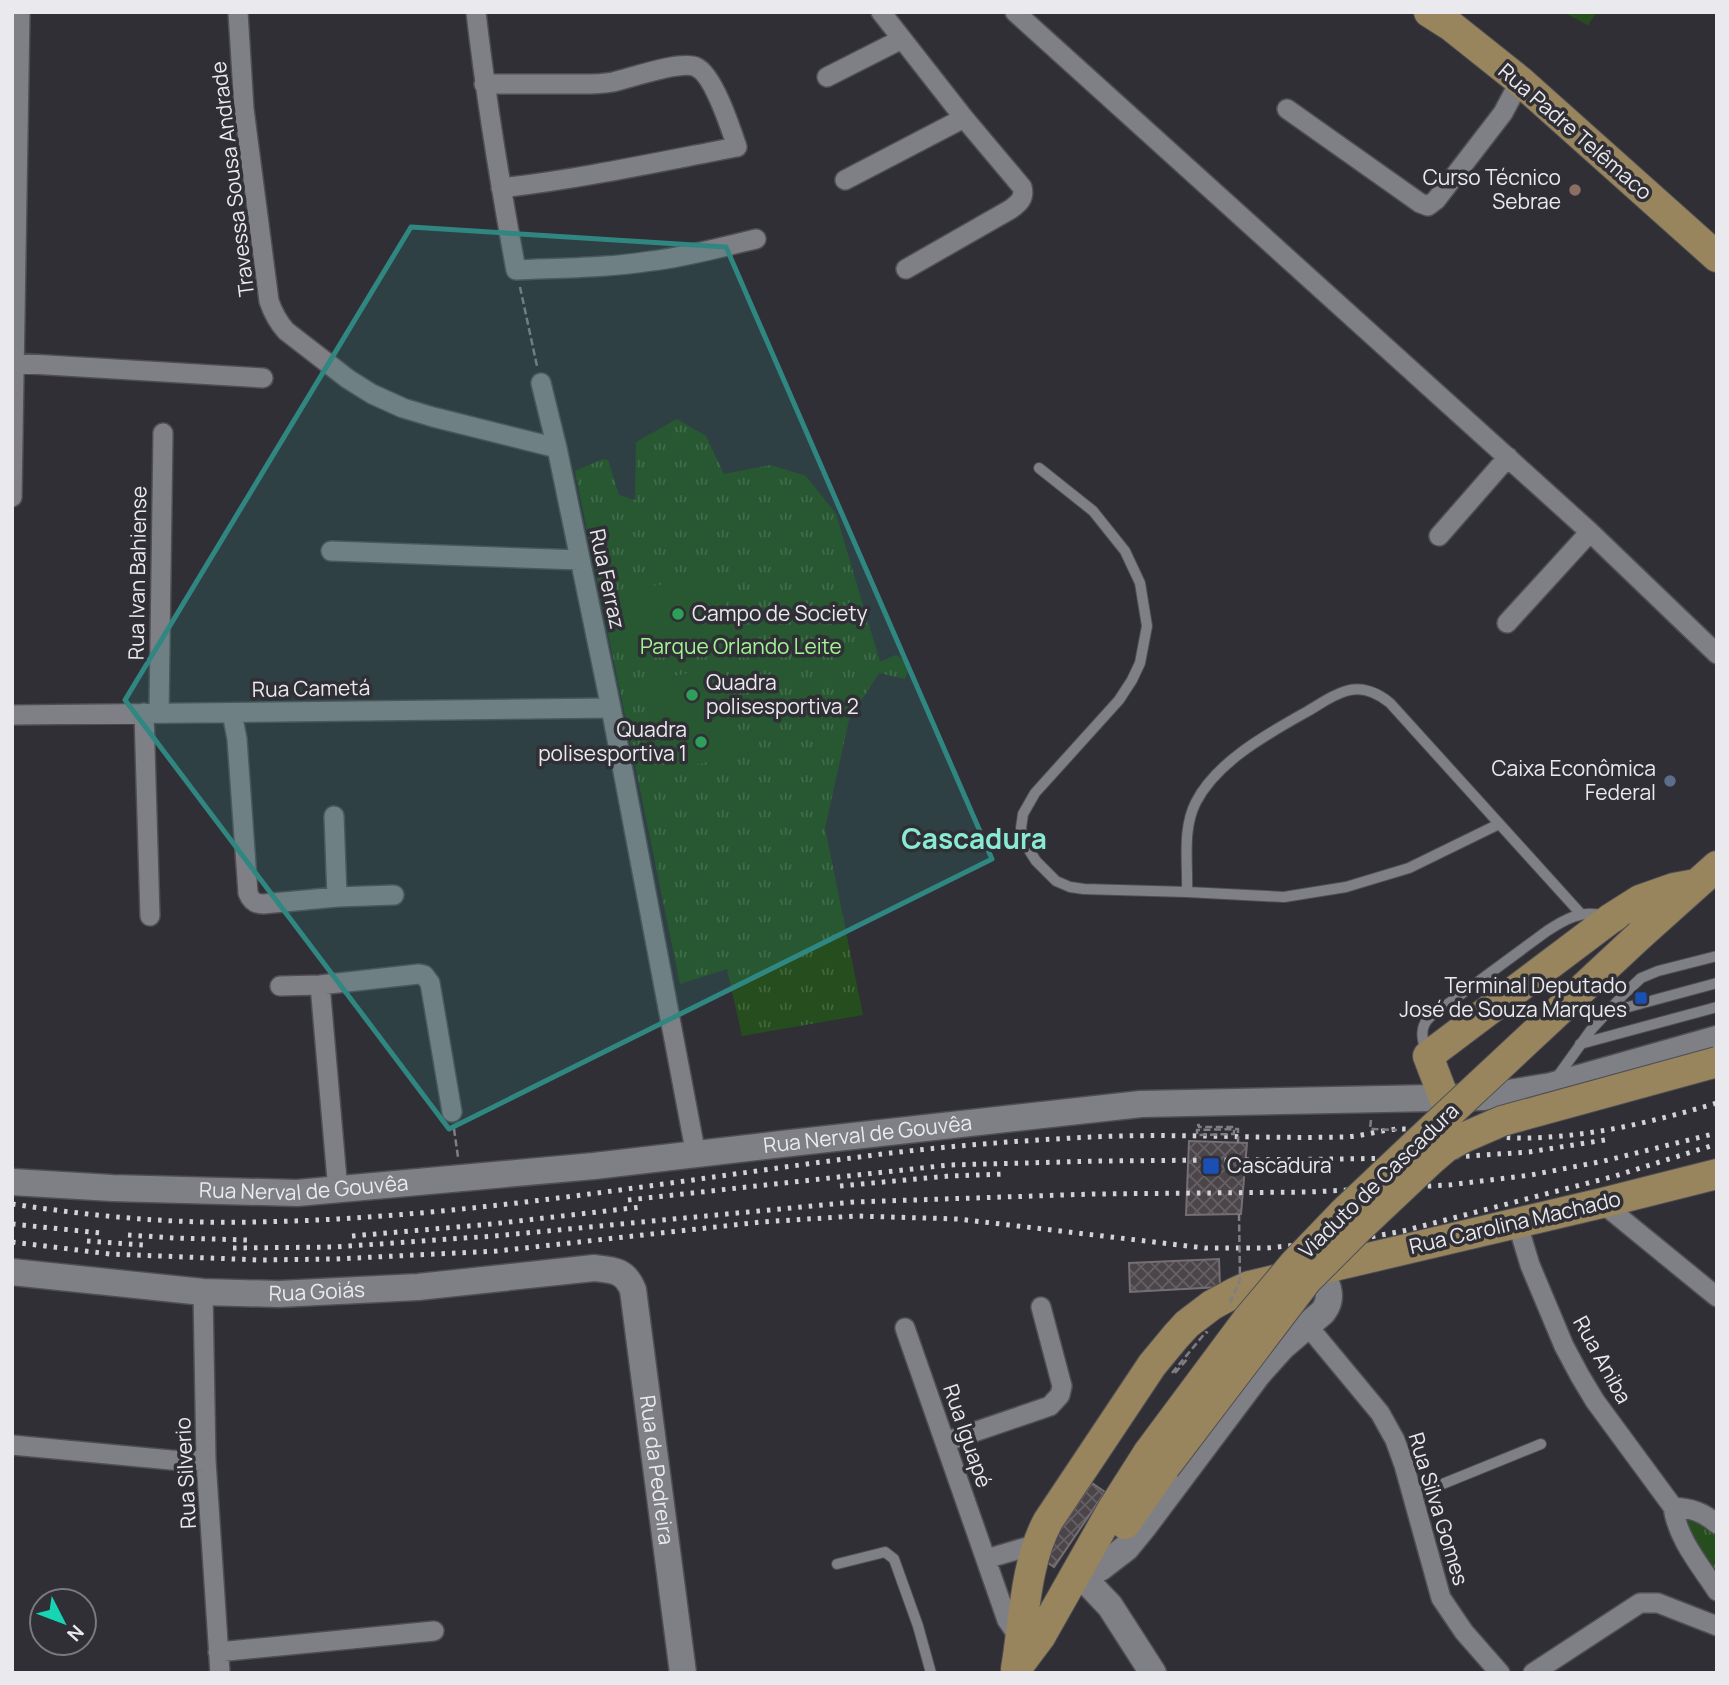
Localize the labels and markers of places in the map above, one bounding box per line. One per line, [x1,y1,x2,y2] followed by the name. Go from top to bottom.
[1423,163,1561,215] place label: Curso Técnico Sebrae
[1567,182,1583,198] marker: Curso Técnico Sebrae
[692,599,868,627] place label: Campo de Society
[670,606,686,622] marker: Campo de Society
[706,668,859,720] place label: Quadra polisesportiva 2
[684,687,700,703] marker: Quadra polisesportiva 2
[538,715,687,767] place label: Quadra polisesportiva 1
[693,734,709,750] marker: Quadra polisesportiva 1
[1491,754,1656,806] place label: Caixa Econômica Federal
[1662,773,1678,789] marker: Caixa Econômica Federal
[1399,971,1627,1023] place label: Terminal Deputado José de Souza Marques
[1633,990,1649,1006] marker: Terminal Deputado José de Souza Marques
[1227,1151,1332,1179] place label: Cascadura
[1201,1156,1221,1176] marker: Cascadura

